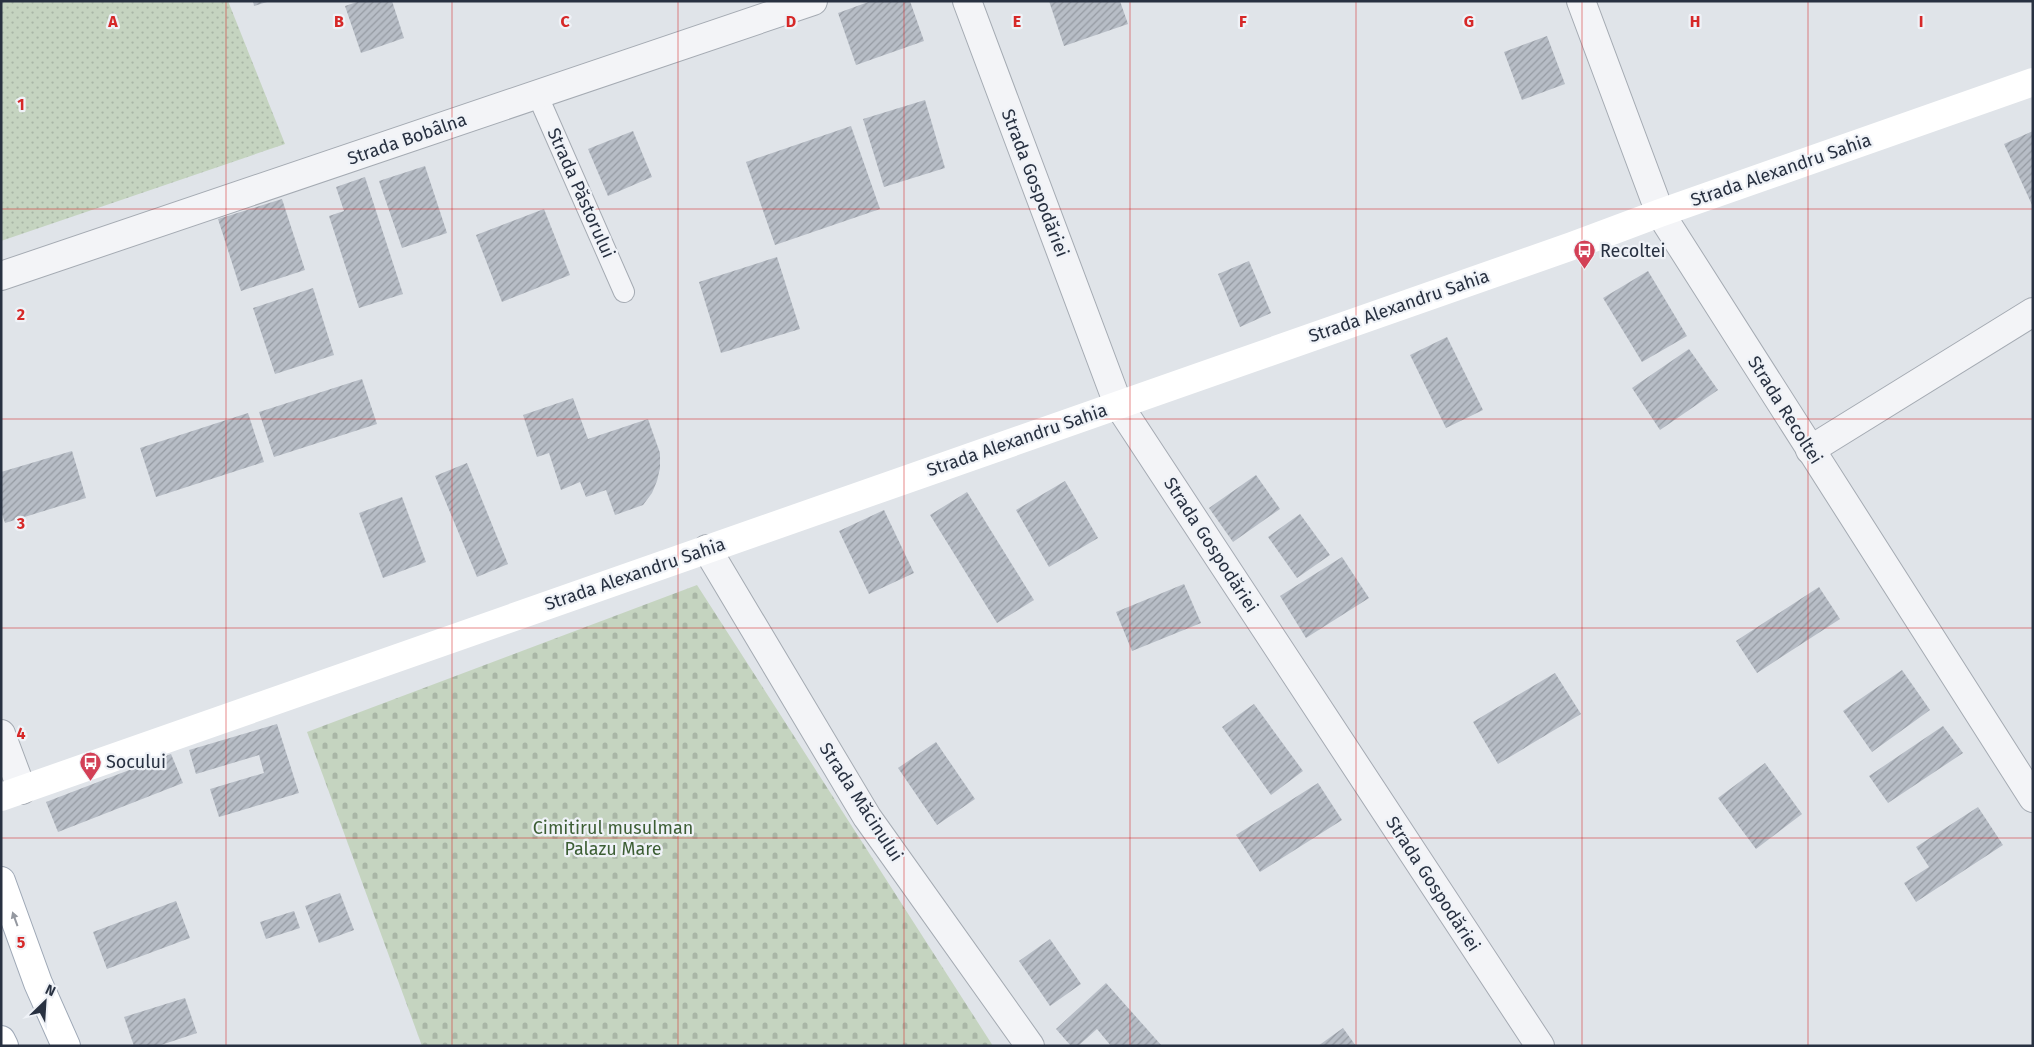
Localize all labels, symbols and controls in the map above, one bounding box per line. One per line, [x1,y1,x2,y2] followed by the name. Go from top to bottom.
[107,12,118,31] text: A
[334,12,344,31] text: B
[560,12,570,31] text: C
[786,12,796,31] text: D
[1013,12,1021,31] text: E
[1239,12,1247,31] text: F
[1464,12,1474,31] text: G
[1690,12,1700,31] text: H
[1919,12,1923,31] text: I
[17,95,25,114] text: 1
[997,106,1073,260] street label: Strada Gospodăriei
[344,108,470,170] street label: Strada Bobâlna
[542,124,620,262] street label: Strada Păstorului
[1688,129,1874,211] street label: Strada Alexandru Sahia
[1572,239,1596,270] bus stop icon: Recoltei
[1600,240,1666,262] place label: Recoltei
[1306,265,1492,347] street label: Strada Alexandru Sahia
[17,305,25,324] text: 2
[1743,352,1827,468] street label: Strada Recoltei
[924,399,1110,481] street label: Strada Alexandru Sahia
[1159,473,1263,617] street label: Strada Gospodăriei
[16,514,25,533] text: 3
[542,533,728,615] street label: Strada Alexandru Sahia
[16,724,26,743] text: 4
[814,739,908,865] street label: Strada Măcinului
[78,750,102,781] bus stop icon: Socului
[106,751,166,773] place label: Socului
[1381,812,1485,956] street label: Strada Gospodăriei
[533,817,693,860] park label: Cimitirul musulman Palazu Mare
[11,912,18,927] one-way arrow
[17,933,26,952] text: 5
[20,977,70,1027] north arrow
[42,981,58,1000] text: N

